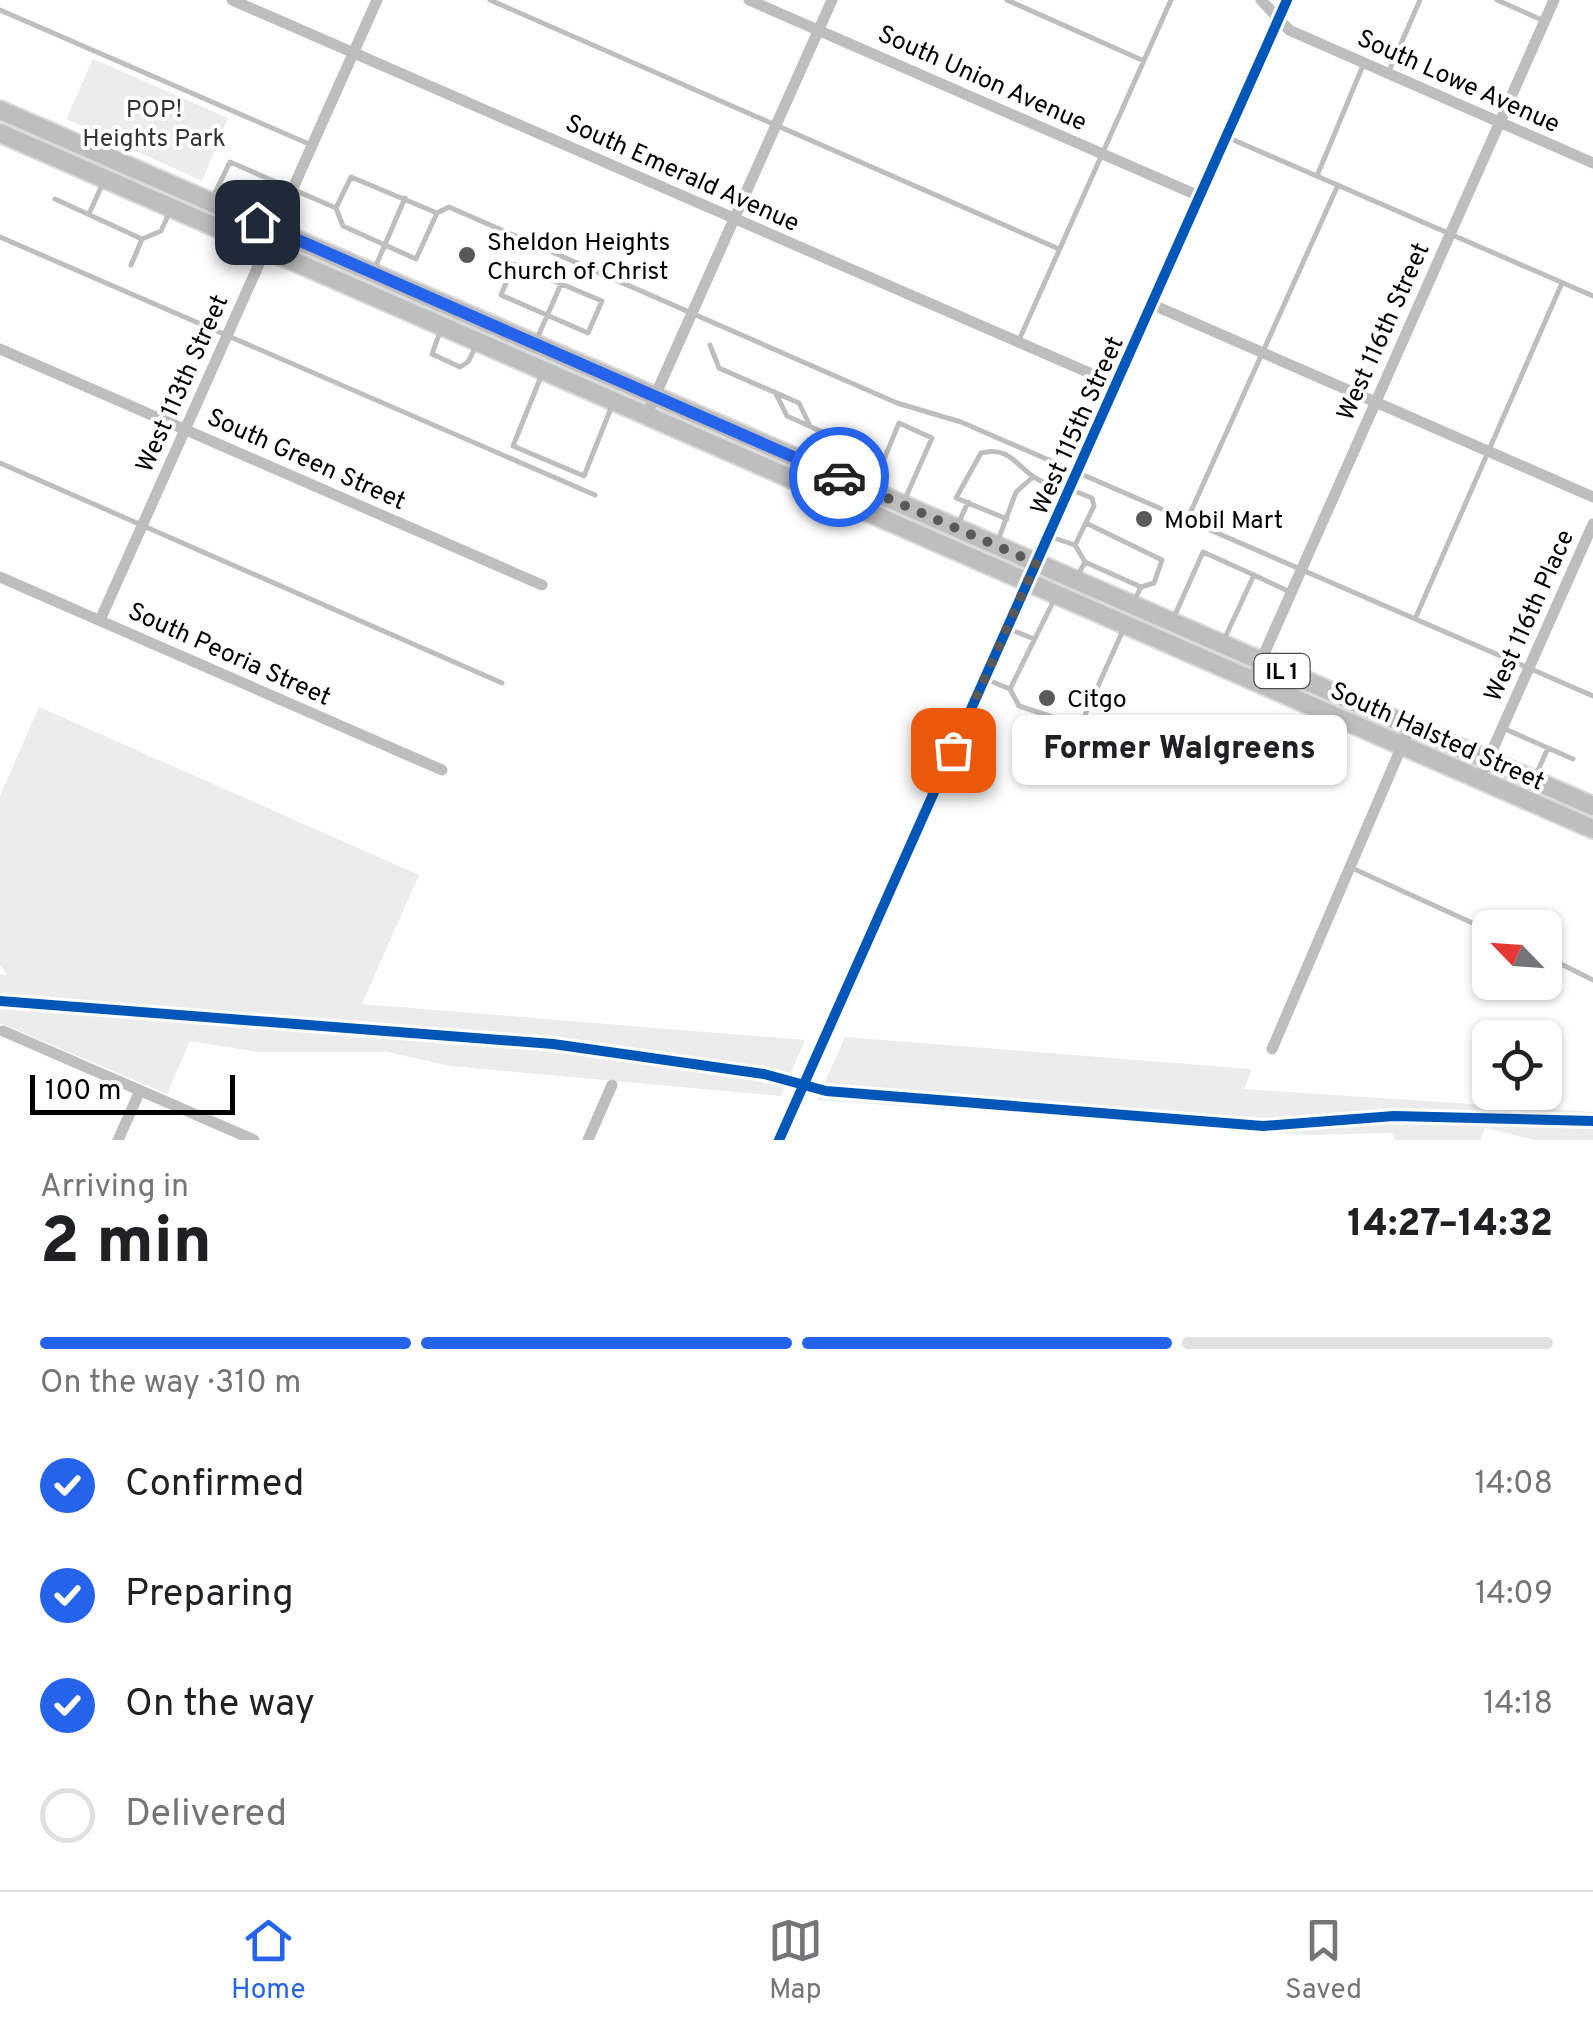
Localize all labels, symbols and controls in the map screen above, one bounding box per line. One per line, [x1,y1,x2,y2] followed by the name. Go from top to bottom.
[872,19,1091,140] street label: South Union Avenue
[1351,24,1564,142] street label: South Lowe Avenue
[82,95,226,156] park label: POP! Heights Park
[560,109,804,241] street label: South Emerald Avenue
[215,180,300,265] pin
[230,195,285,250] icon: home
[487,228,670,289] place label: Sheldon Heights Church of Christ
[1331,238,1438,426] street label: West 116th Street
[456,244,478,266] marker: Sheldon Heights Church of Christ
[130,290,237,478] street label: West 113th Street
[1025,332,1132,521] street label: West 115th Street
[201,403,410,519] street label: South Green Street
[789,427,889,527] courier
[812,450,867,505] icon: car
[1164,506,1283,538] place label: Mobil Mart
[1133,508,1155,530] marker: Mobil Mart
[1479,525,1583,707] street label: West 116th Place
[122,597,335,715] street label: South Peoria Street
[1254,654,1310,688] road number: IL 1
[1325,676,1549,799] street label: South Halsted Street
[1067,685,1127,717] place label: Citgo
[1036,687,1058,709] marker: Citgo
[911,708,996,793] pin
[1013,715,1348,785] callout: Former Walgreens
[926,723,981,778] icon: bag
[1043,730,1316,770] text: Former Walgreens
[1472,910,1562,1000] north arrow
[1472,910,1562,1110] map controls
[1472,1020,1562,1110] button: locate
[30,1070,235,1114] scale bar
[45,1074,121,1110] text: 100 m
[40,1168,189,1208] text: Arriving in
[1347,1201,1553,1250] text: 14:27–14:32
[40,1204,212,1286] text: 2 min
[40,1364,301,1404] text: On the way · 310 m
[40,1458,95,1513] icon: check
[125,1461,304,1510] text: Confirmed
[1475,1465,1553,1505] text: 14:08
[40,1568,95,1623] icon: check
[125,1571,294,1620] text: Preparing
[1475,1575,1553,1615] text: 14:09
[40,1678,95,1733] icon: check
[125,1681,315,1730] text: On the way
[1483,1685,1553,1725] text: 14:18
[125,1791,287,1840] text: Delivered
[231,1913,305,2009] tab: Home
[768,1913,823,2009] tab: Map
[1285,1913,1362,2009] tab: Saved

